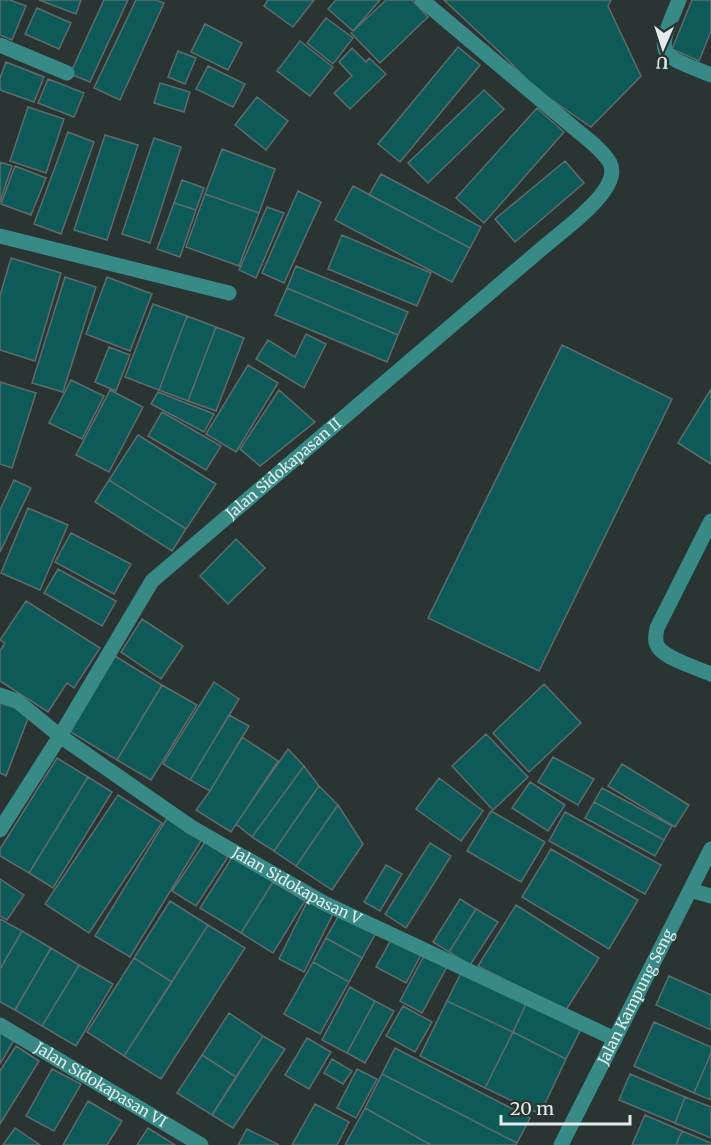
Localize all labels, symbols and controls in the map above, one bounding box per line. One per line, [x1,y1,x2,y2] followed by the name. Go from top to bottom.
[633,18,693,78] north arrow
[656,53,669,73] text: U
[221,414,345,523] street label: Jalan Sidokapasan II
[228,842,366,929] street label: Jalan Sidokapasan V
[593,926,678,1069] street label: Jalan Kampung Seng
[30,1037,170,1131] street label: Jalan Sidokapasan VI
[501,1088,630,1126] scale bar
[510,1097,554,1120] text: 20 m

